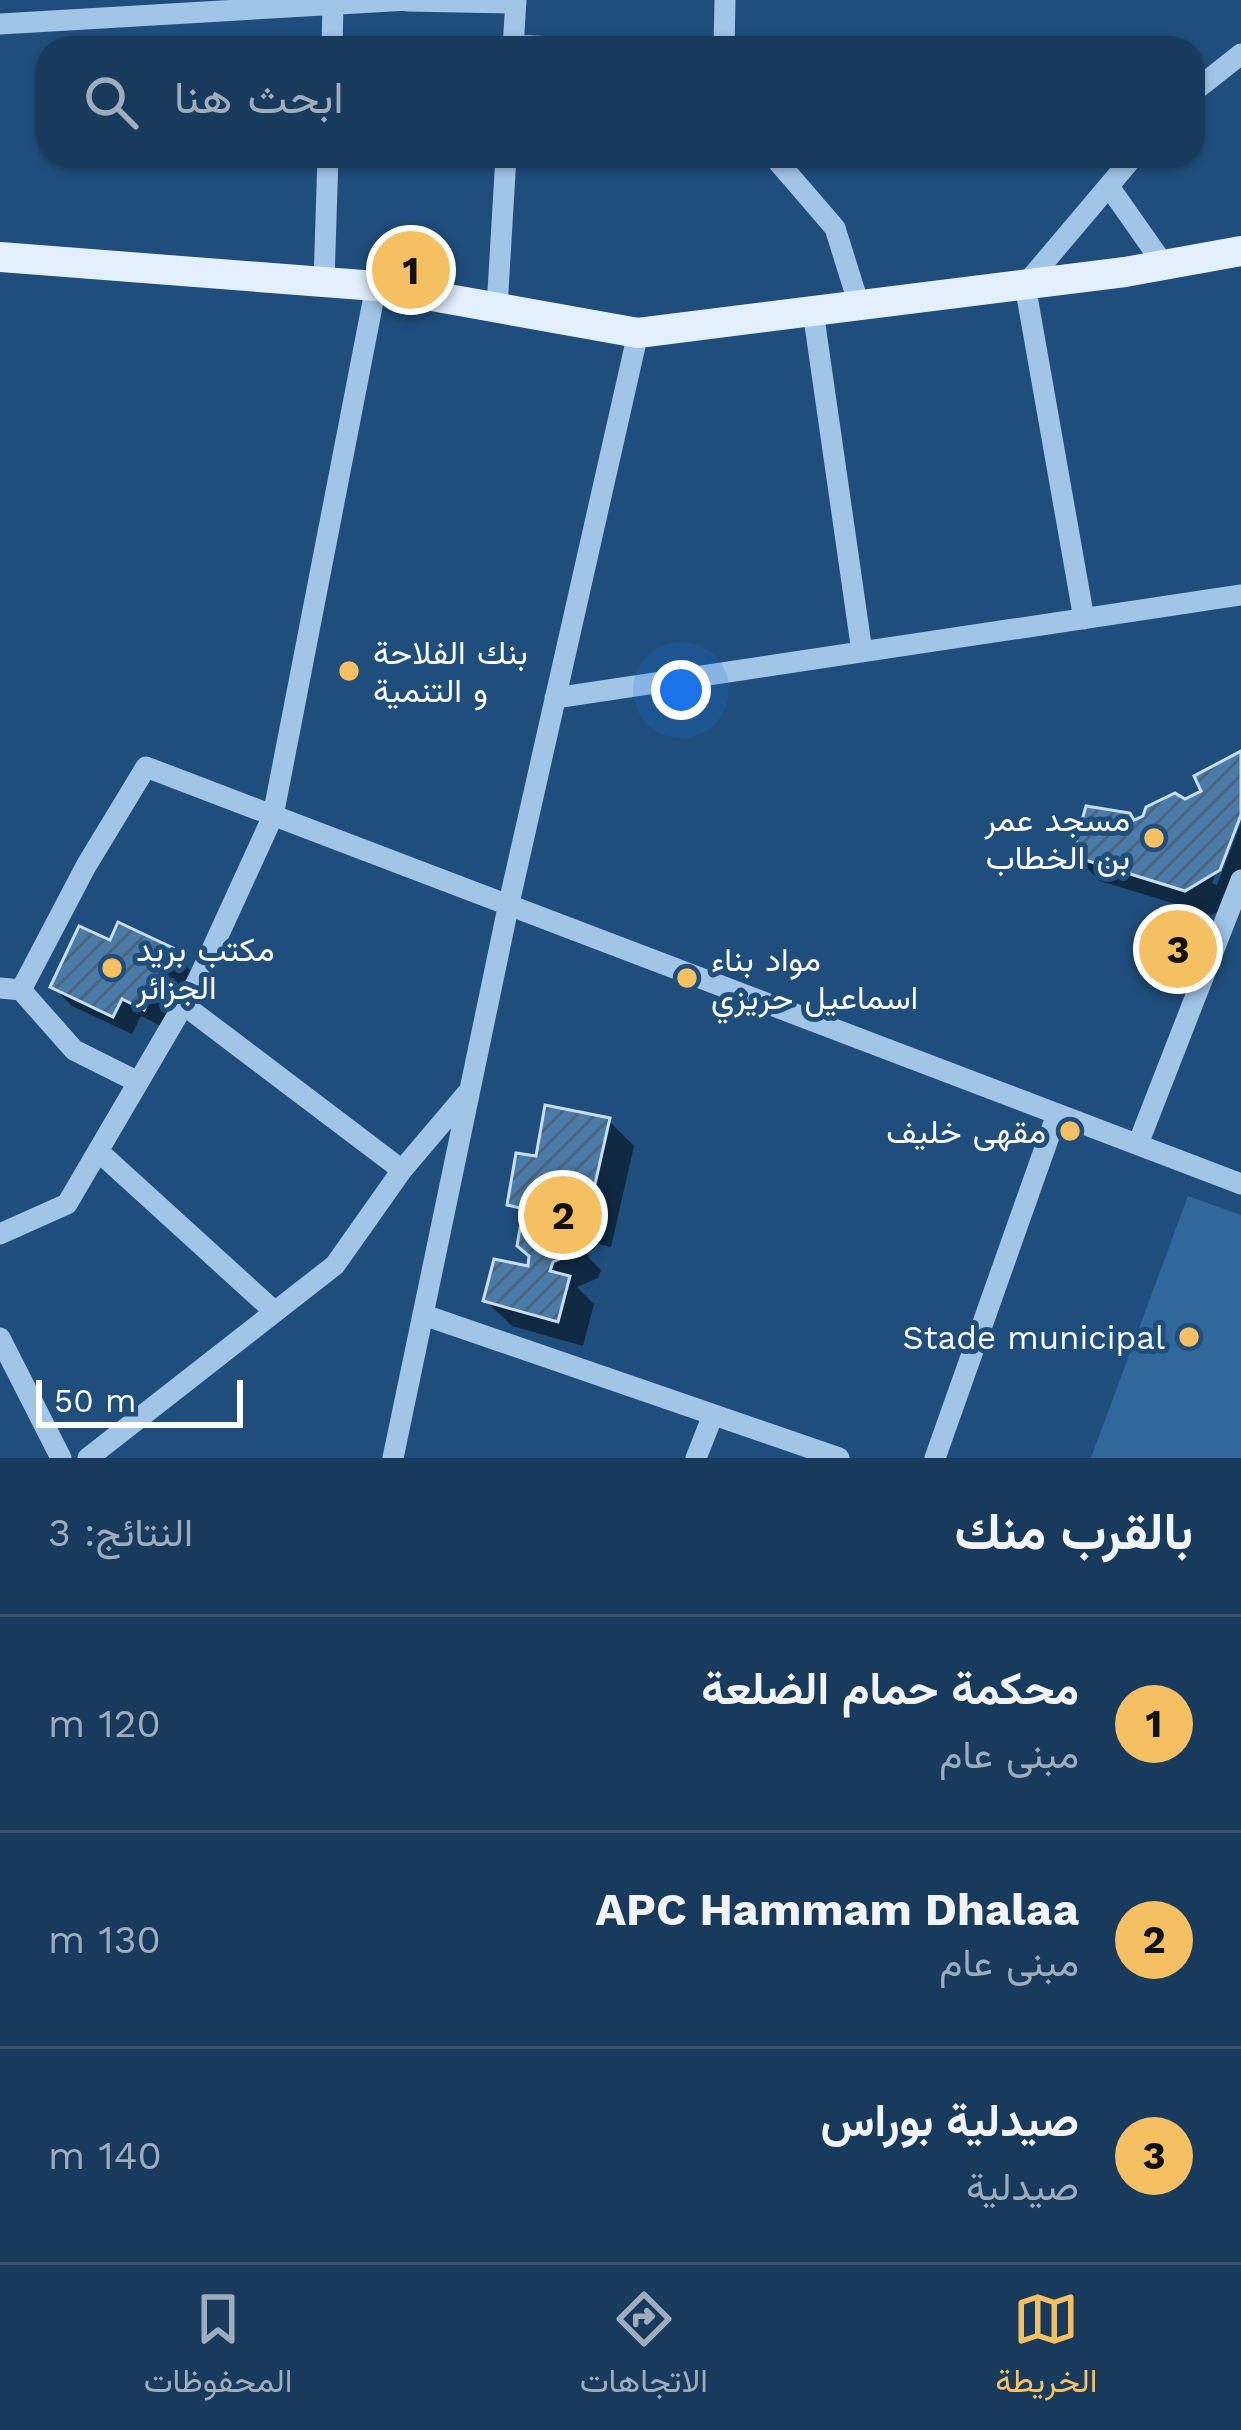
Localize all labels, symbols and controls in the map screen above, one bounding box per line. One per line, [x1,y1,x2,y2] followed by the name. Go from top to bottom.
[36,36,1205,168] search box
[78,69,144,135] icon: search
[174,71,344,124] text: ابحث هنا
[372,225,450,315] pin: 1
[373,633,528,711] place label: بنك الفلاحة و التنمية
[336,658,362,684] marker: بنك الفلاحة و التنمية
[651,660,711,720] your location
[983,800,1130,877] place label: مسجد عمر بن الخطاب
[1141,825,1167,851] marker: مسجد عمر بن الخطاب
[1139,904,1217,994] pin: 3
[135,930,275,1008] place label: مكتب بريد الجزائر
[711,940,918,1024] place label: مواد بناء اسماعيل حريزي
[99,955,125,981] marker: مكتب بريد الجزائر
[674,965,700,991] marker: مواد بناء اسماعيل حريزي
[886,1112,1046,1152] place label: مقهى خليف
[1057,1118,1083,1144] marker: مقهى خليف
[524,1170,602,1260] pin: 2
[903,1318,1165,1357] place label: Stade municipal
[1176,1324,1202,1350] marker: Stade municipal
[36,1374,243,1427] scale bar
[54,1381,136,1420] text: 50 m
[954,1502,1193,1561] text: بالقرب منك
[48,1510,193,1555] text: النتائج: 3
[701,1662,1079,1715] text: محكمة حمام الضلعة
[48,1701,161,1746] text: 120 m
[1146,1701,1162,1746] text: 1
[939,1732,1079,1777] text: مبنى عام
[596,1883,1079,1936] text: APC Hammam Dhalaa
[48,1917,161,1962] text: 130 m
[1142,1917,1166,1962] text: 2
[939,1940,1079,1985] text: مبنى عام
[821,2094,1079,2147] text: صيدلية بوراس
[48,2133,162,2178] text: 140 m
[1142,2133,1166,2178] text: 3
[966,2164,1079,2209] text: صيدلية
[144,2286,292,2410] tab: المحفوظات
[580,2286,708,2410] tab: الاتجاهات
[995,2286,1097,2410] tab: الخريطة

